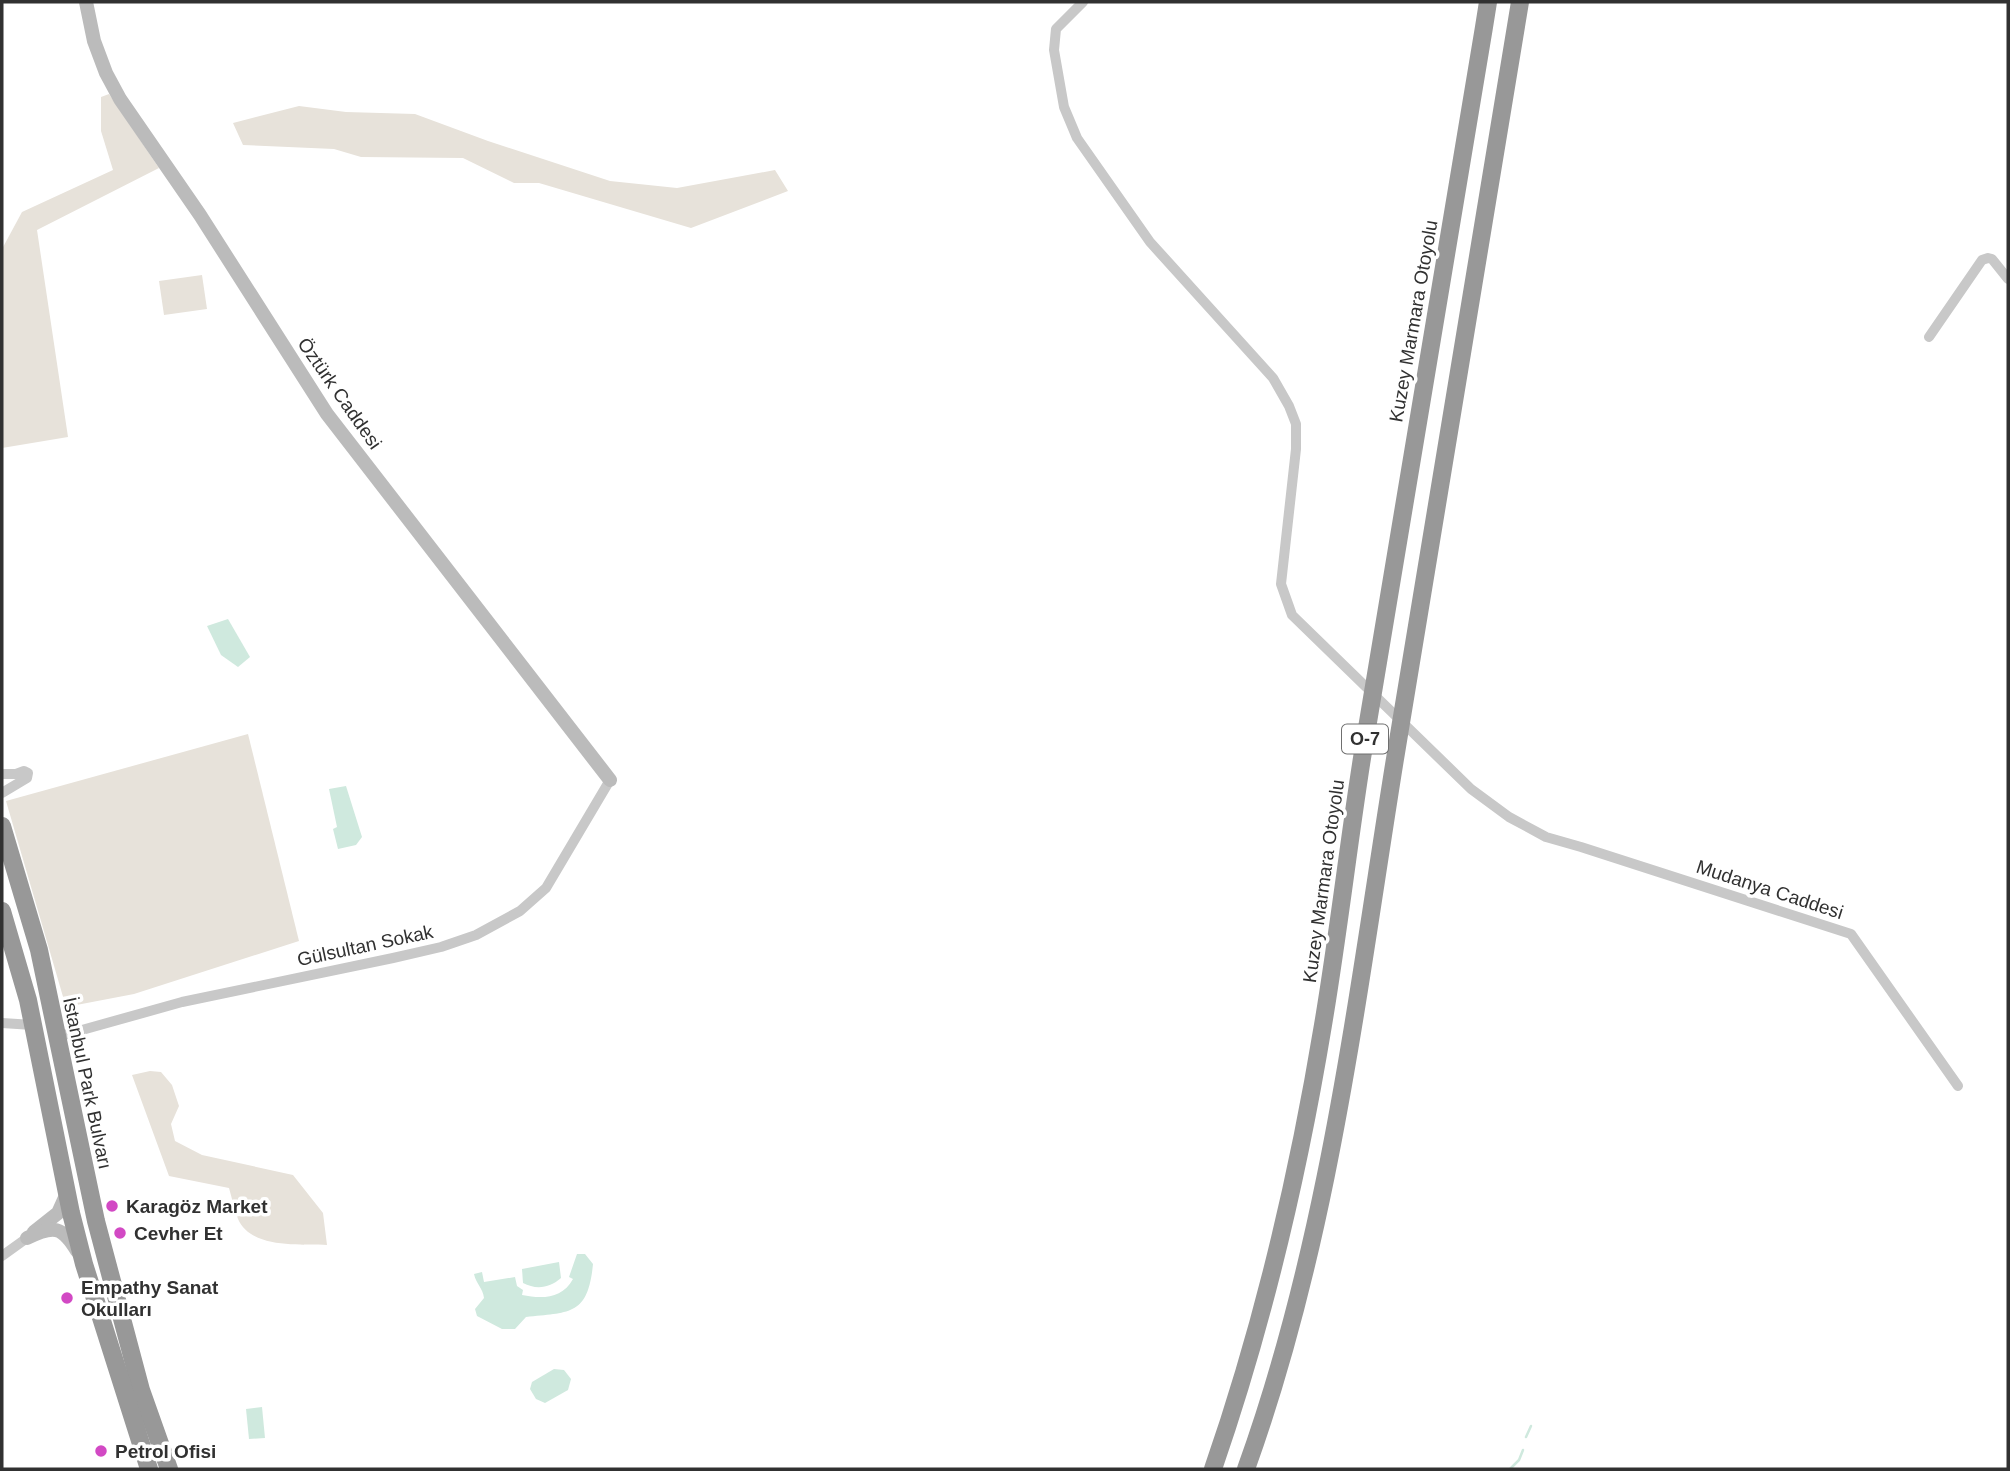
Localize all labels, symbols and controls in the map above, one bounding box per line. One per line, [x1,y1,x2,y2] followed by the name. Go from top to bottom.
[1385,218,1442,424] street label: Kuzey Marmara Otoyolu
[293,334,386,453] street label: Öztürk Caddesi
[1342,724,1388,754] road number: O-7
[1299,778,1348,984] street label: Kuzey Marmara Otoyolu
[1694,856,1846,923] street label: Mudanya Caddesi
[295,921,435,970] street label: Gülsultan Sokak
[59,995,116,1171] street label: İstanbul Park Bulvarı
[126,1196,268,1217] place label: Karagöz Market
[104,1198,120,1214] marker: Karagöz Market
[134,1223,223,1244] place label: Cevher Et
[112,1225,128,1241] marker: Cevher Et
[81,1277,219,1320] place label: Empathy Sanat Okulları
[59,1290,75,1306] marker: Empathy Sanat Okulları
[115,1441,216,1462] place label: Petrol Ofisi
[93,1443,109,1459] marker: Petrol Ofisi

